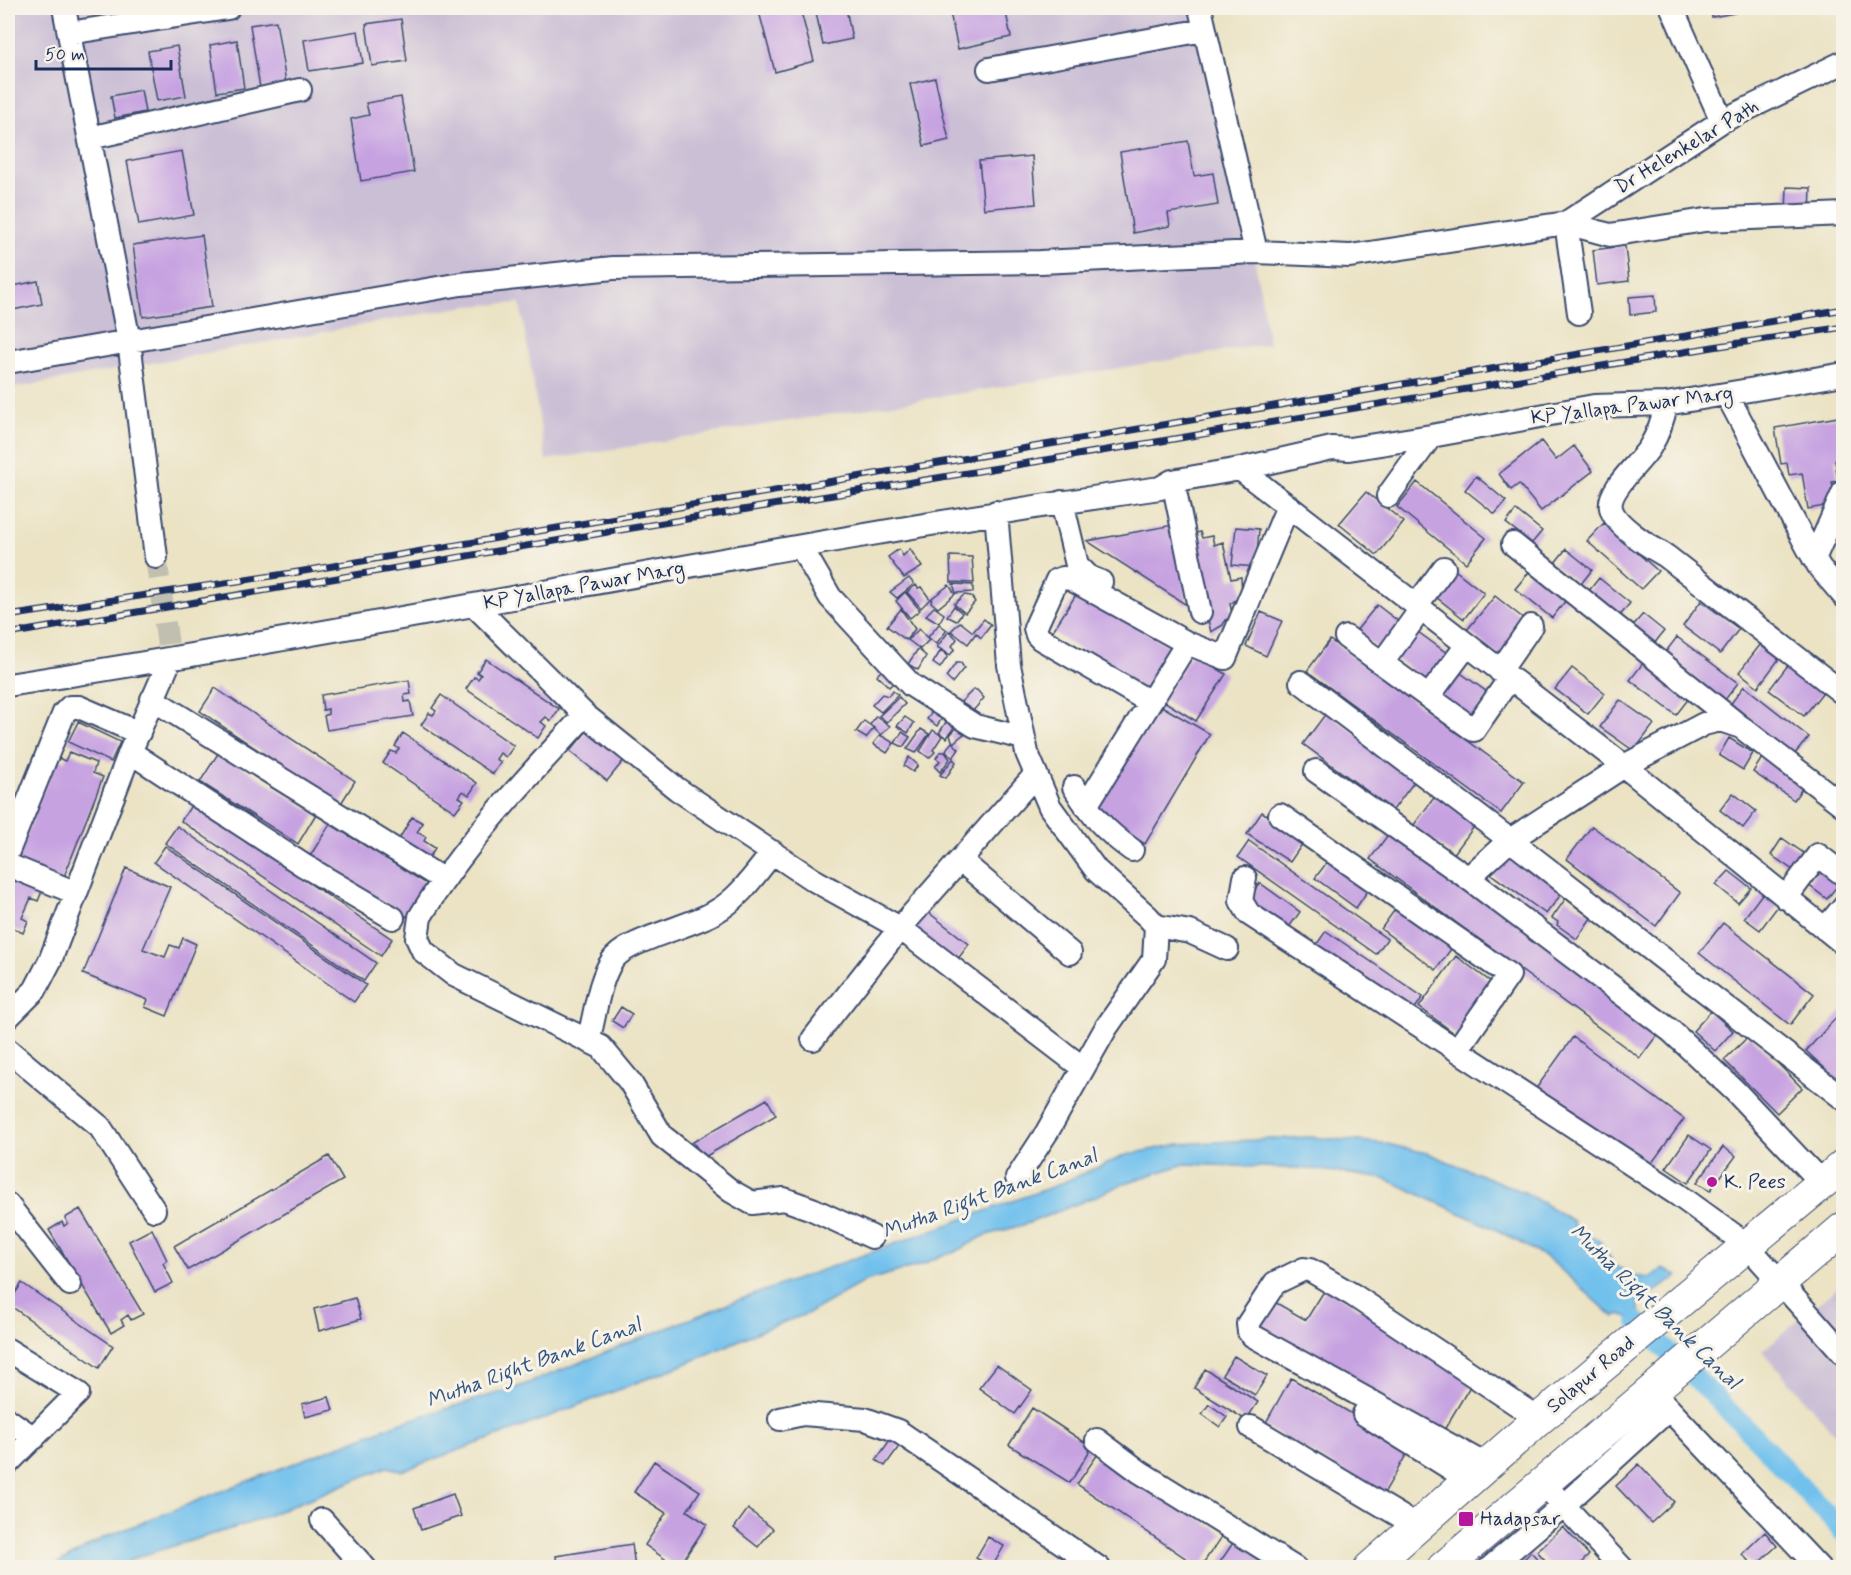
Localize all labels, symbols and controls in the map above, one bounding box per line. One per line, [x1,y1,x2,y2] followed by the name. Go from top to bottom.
[36,33,171,71] scale bar
[45,43,85,67] text: 50 m
[1610,93,1764,201] street label: Dr Helenkelar Path
[1529,380,1735,433] street label: KP Yallapa Pawar Marg
[482,555,687,618] street label: KP Yallapa Pawar Marg
[879,1141,1104,1248] water label: Mutha Right Bank Canal
[1724,1169,1786,1196] place label: K. Pees
[1705,1175,1719,1189] marker: K. Pees
[1562,1218,1748,1398] water label: Mutha Right Bank Canal
[423,1310,648,1417] water label: Mutha Right Bank Canal
[1541,1330,1641,1420] street label: Solapur Road
[1480,1506,1561,1533] place label: Hadapsar
[1457,1510,1475,1528] marker: Hadapsar

